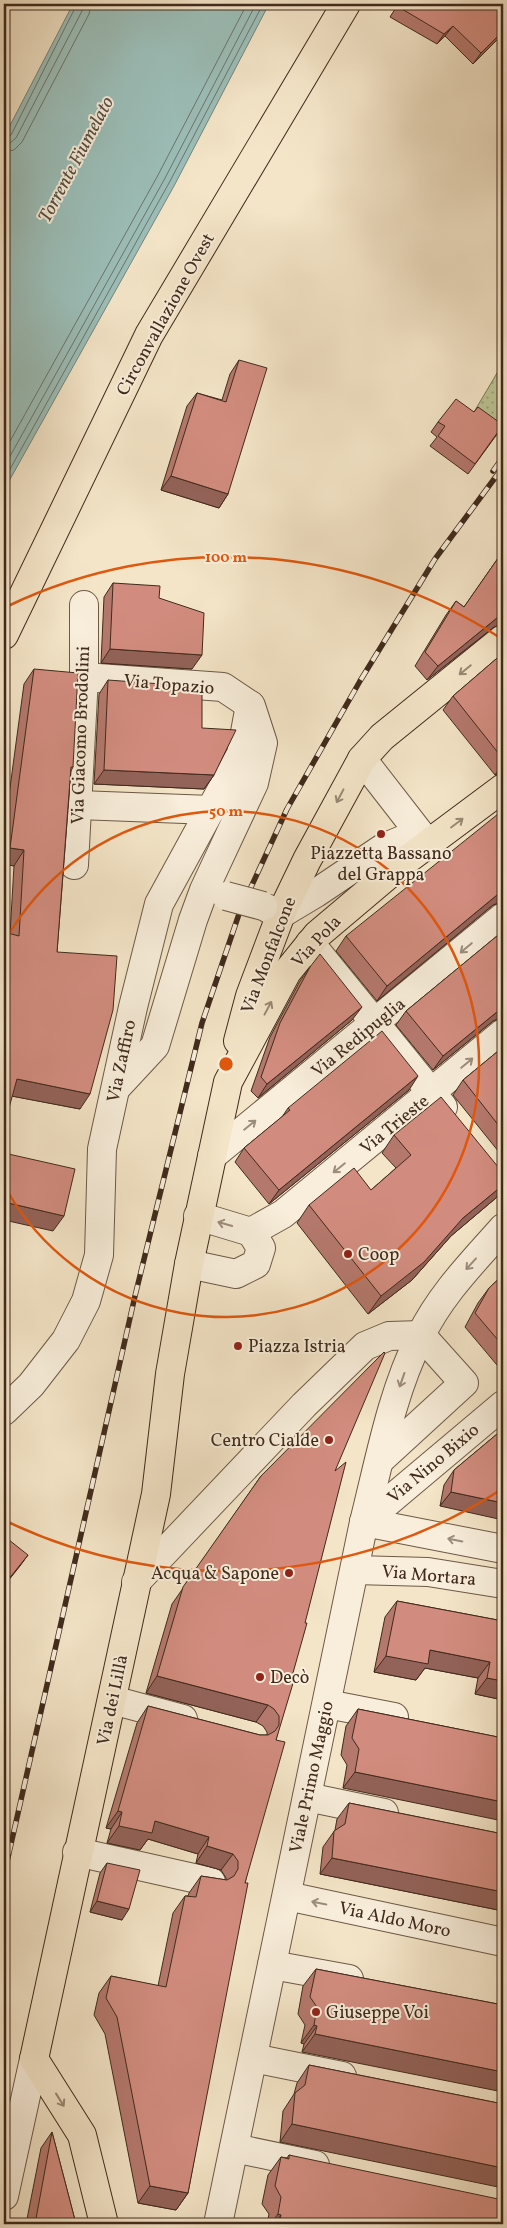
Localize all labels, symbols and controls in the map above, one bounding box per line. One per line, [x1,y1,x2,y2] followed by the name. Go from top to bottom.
[33,92,121,228] water label: Torrente Fiumelato
[111,229,221,401] street label: Circonvallazione Ovest
[205,548,248,569] text: 100 m
[66,645,97,825] street label: Via Giacomo Brodolini
[459,664,472,675] one-way arrow
[122,669,215,702] street label: Via Topazio
[335,789,345,803] one-way arrow
[209,802,243,823] text: 50 m
[450,818,463,829] one-way arrow
[375,828,387,840] marker: Piazzetta Bassano del Grappa
[310,842,452,888] place label: Piazzetta Bassano del Grappa
[236,893,303,1018] street label: Via Monfalcone
[286,910,348,974] street label: Via Pola
[459,942,472,953] one-way arrow
[306,992,411,1084] street label: Via Redipuglia
[264,1001,273,1016] one-way arrow
[102,1018,143,1105] street label: Via Zaffiro
[217,1055,235,1073] centre of rings
[461,1057,474,1068] one-way arrow
[355,1089,435,1161] street label: Via Trieste
[243,1120,256,1131] one-way arrow
[333,1162,346,1173] one-way arrow
[218,1219,234,1229] one-way arrow
[358,1243,399,1268] place label: Coop
[342,1248,354,1260] marker: Coop
[465,1258,476,1271] one-way arrow
[248,1335,346,1360] place label: Piazza Istria
[232,1340,244,1352] marker: Piazza Istria
[397,1371,406,1387] one-way arrow
[383,1418,485,1510] street label: Via Nino Bixio
[211,1429,319,1454] place label: Centro Cialde
[323,1434,335,1446] marker: Centro Cialde
[448,1534,464,1544] one-way arrow
[381,1560,477,1593] street label: Via Mortara
[151,1562,279,1587] place label: Acqua & Sapone
[283,1567,295,1579] marker: Acqua & Sapone
[92,1653,135,1748] street label: Via dei Lillà
[270,1666,309,1691] place label: Decò
[254,1671,266,1683] marker: Decò
[284,1699,341,1856] street label: Viale Primo Maggio
[336,1896,453,1945] street label: Via Aldo Moro
[311,1898,327,1907] one-way arrow
[326,2001,429,2026] place label: Giuseppe Voi
[310,2006,322,2018] marker: Giuseppe Voi
[55,2093,65,2107] one-way arrow

